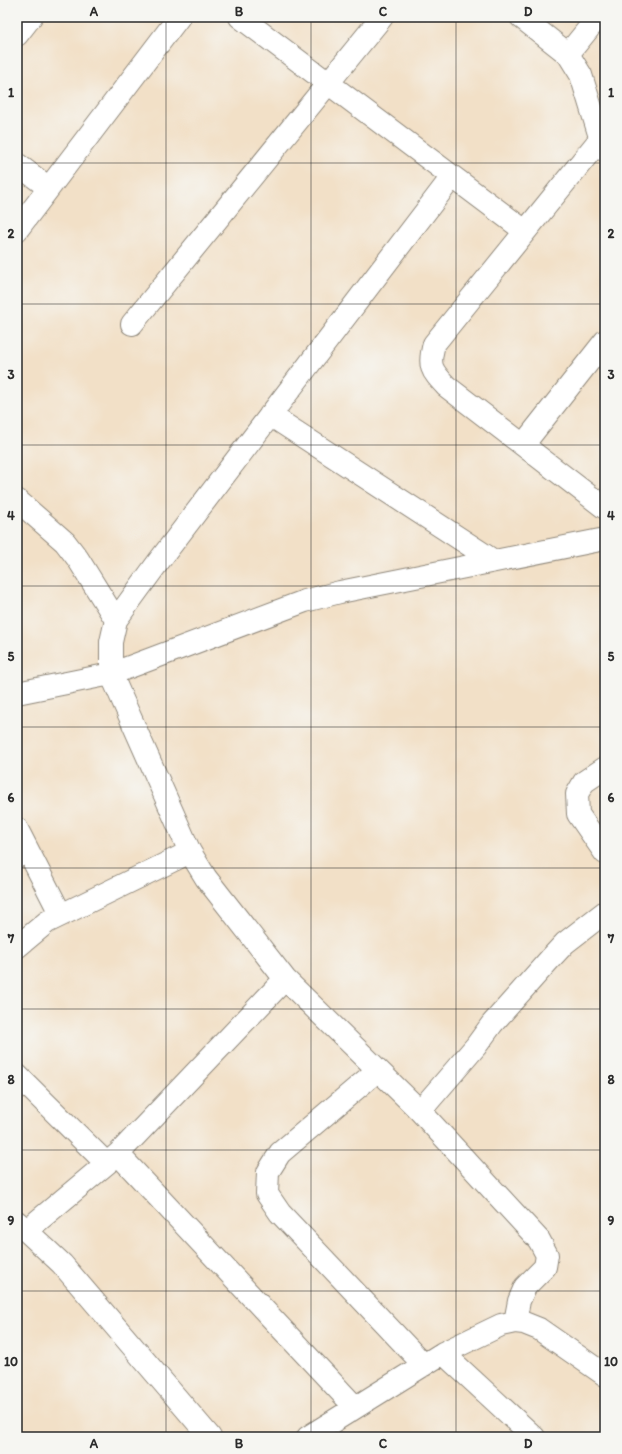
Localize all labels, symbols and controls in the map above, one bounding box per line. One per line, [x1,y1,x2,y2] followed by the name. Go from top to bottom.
[89,4,99,19] text: A
[235,4,244,19] text: B
[379,4,388,19] text: C
[524,4,533,19] text: D
[8,85,14,100] text: 1
[608,85,614,100] text: 1
[8,226,15,241] text: 2
[608,226,615,241] text: 2
[7,367,15,382] text: 3
[607,367,615,382] text: 3
[7,508,15,523] text: 4
[607,508,615,523] text: 4
[8,649,15,664] text: 5
[608,649,615,664] text: 5
[8,790,15,805] text: 6
[608,790,615,805] text: 6
[7,931,15,946] text: 7
[607,931,615,946] text: 7
[7,1072,15,1087] text: 8
[607,1072,615,1087] text: 8
[8,1213,15,1228] text: 9
[608,1213,615,1228] text: 9
[4,1354,18,1369] text: 10
[604,1354,618,1369] text: 10
[89,1436,99,1451] text: A
[235,1436,244,1451] text: B
[379,1436,388,1451] text: C
[524,1436,533,1451] text: D

